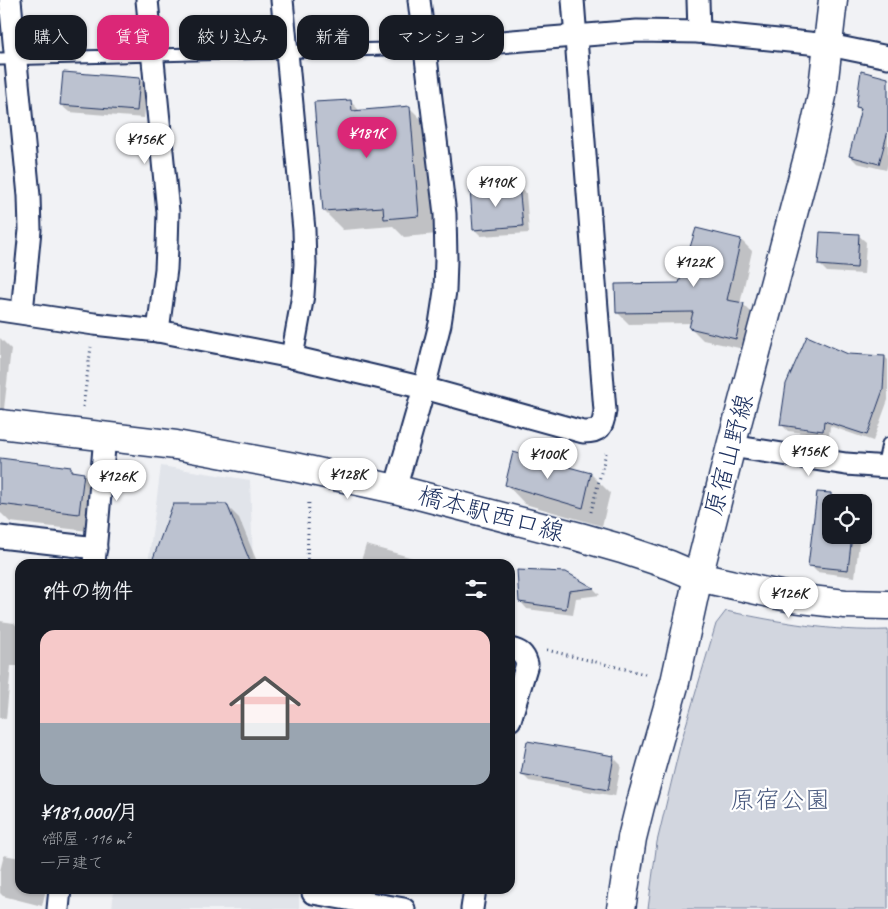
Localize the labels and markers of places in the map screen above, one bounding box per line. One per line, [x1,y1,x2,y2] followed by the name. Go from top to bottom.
[332,116,402,159] pin: ¥181K
[110,122,180,165] pin: ¥156K
[461,166,531,208] pin: ¥190K
[659,246,729,288] pin: ¥122K
[774,434,844,477] pin: ¥156K
[513,438,583,480] pin: ¥100K
[313,458,383,500] pin: ¥128K
[82,460,152,502] pin: ¥126K
[754,576,824,619] pin: ¥126K

